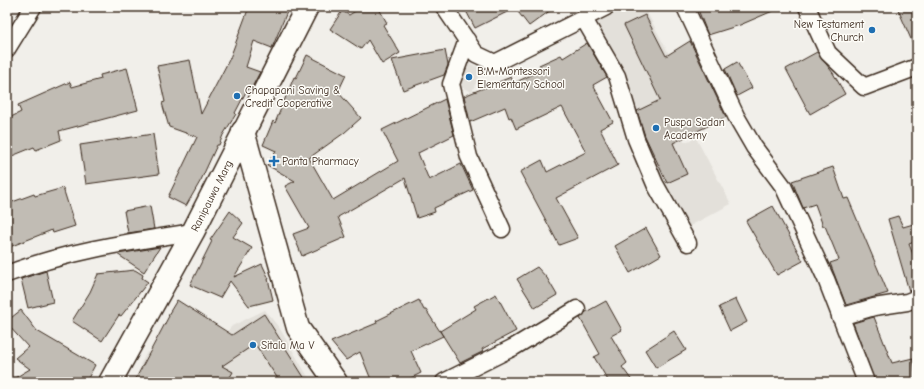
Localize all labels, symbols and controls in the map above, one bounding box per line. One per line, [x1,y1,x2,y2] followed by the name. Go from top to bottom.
[794,18,865,44] place label: New Testament Church
[867,25,877,35] marker: New Testament Church
[477,65,565,91] place label: B.M Montessori Elementary School
[464,72,474,82] marker: B.M Montessori Elementary School
[245,84,340,110] place label: Chapapani Saving & Credit Cooperative
[232,91,242,101] marker: Chapapani Saving & Credit Cooperative
[664,116,725,142] place label: Puspa Sadan Academy
[651,123,661,133] marker: Puspa Sadan Academy
[282,155,359,168] place label: Panta Pharmacy
[269,156,279,166] marker: Panta Pharmacy
[188,158,235,234] street label: Ranipauwa Marg
[261,339,314,352] place label: Sitala Ma V
[248,340,258,350] marker: Sitala Ma V

